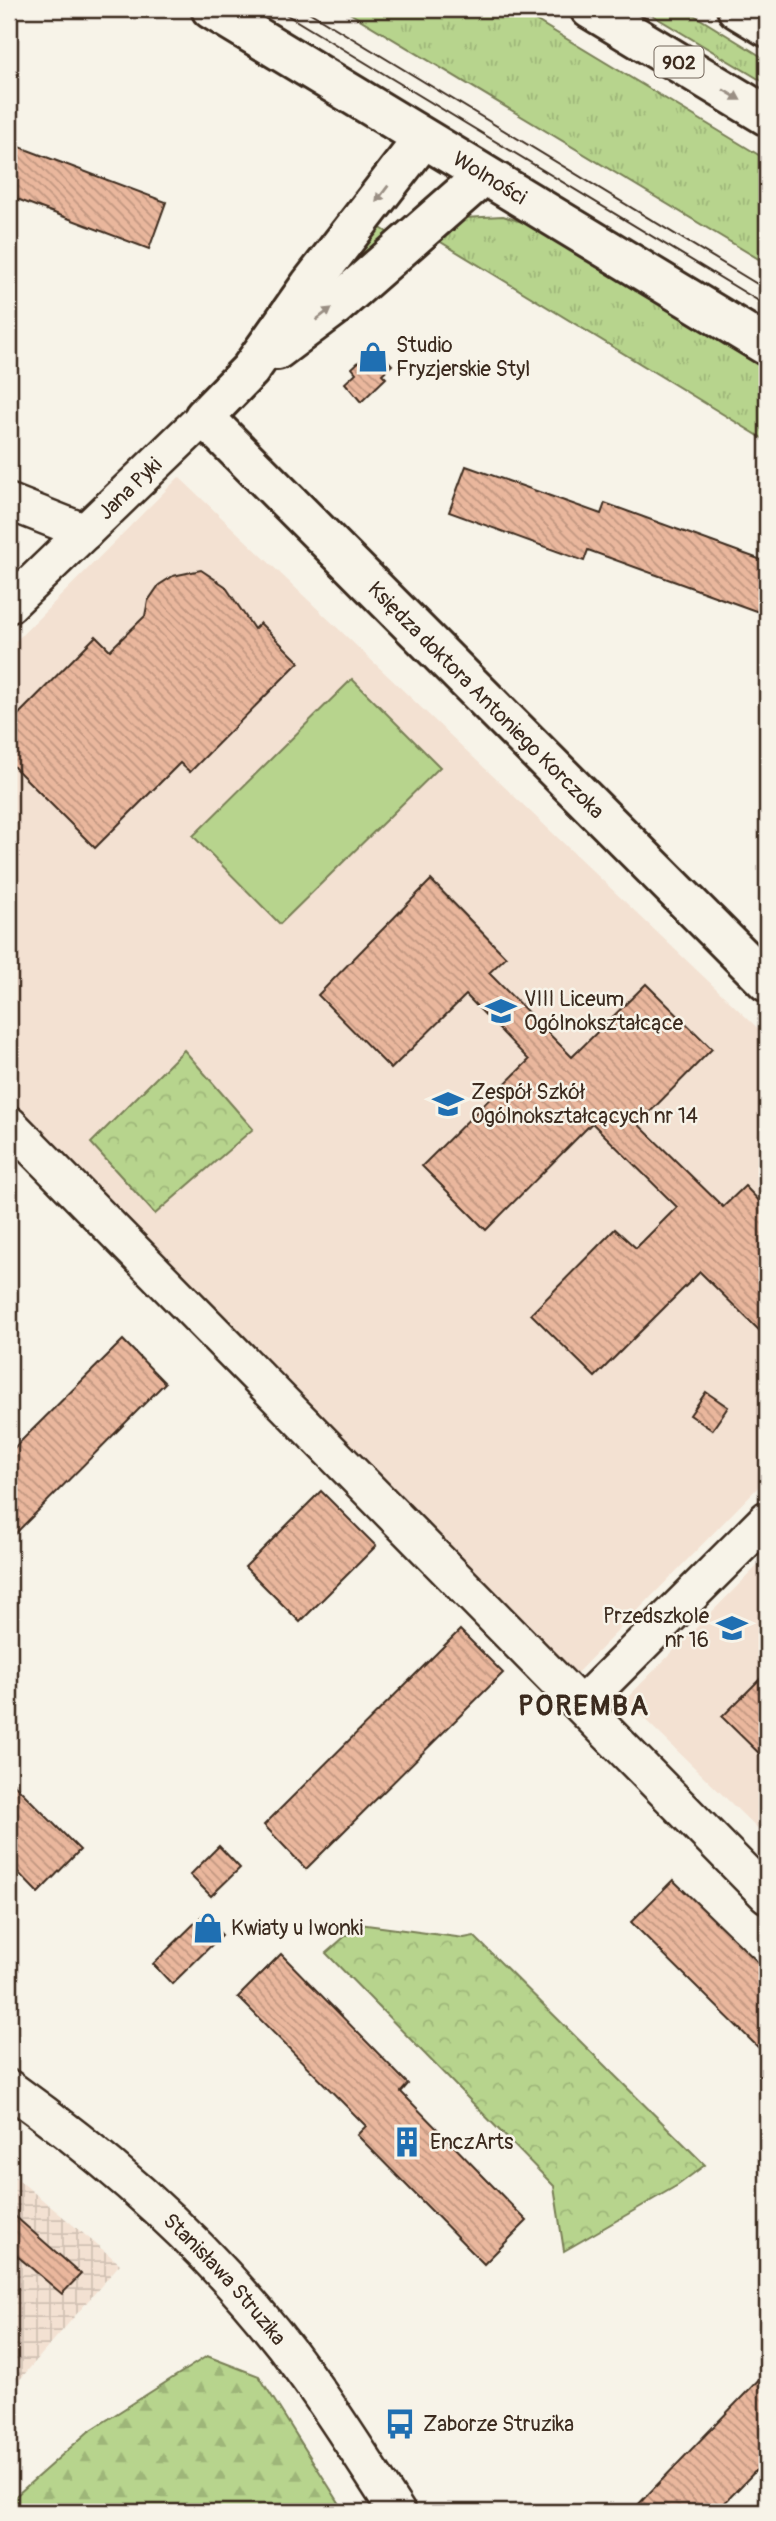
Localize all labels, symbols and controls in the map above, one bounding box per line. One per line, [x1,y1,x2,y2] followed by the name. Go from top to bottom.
[654,46,704,78] road number: 902
[723,89,742,101] one-way arrow
[448,146,532,211] street label: Wolności
[376,185,390,203] one-way arrow
[315,308,333,322] one-way arrow
[396,332,530,383] place label: Studio Fryzjerskie Styl
[356,340,390,374] shop icon: Studio Fryzjerskie Styl
[93,452,168,526] street label: Jana Pyki
[362,576,610,825] street label: Księdza doktora Antoniego Korczoka
[524,986,684,1037] place label: VIII Liceum Ogólnokształcące
[484,994,518,1028] school or university icon: VIII Liceum Ogólnokształcące
[471,1079,698,1130] place label: Zespół Szkół Ogólnokształcących nr 14
[431,1087,465,1121] school or university icon: Zespół Szkół Ogólnokształcących nr 14
[603,1603,710,1654] place label: Przedszkole nr 16
[715,1611,749,1645] school or university icon: Przedszkole nr 16
[518,1689,650,1724] district label: POREMBA
[191,1911,225,1945] shop icon: Kwiaty u Iwonki
[231,1915,364,1942] place label: Kwiaty u Iwonki
[390,2125,424,2159] building icon: EnczArts
[430,2129,514,2156] place label: EnczArts
[157,2207,292,2351] street label: Stanisława Struzika
[383,2407,417,2441] bus stop icon: Zaborze Struzika
[423,2411,574,2438] place label: Zaborze Struzika

